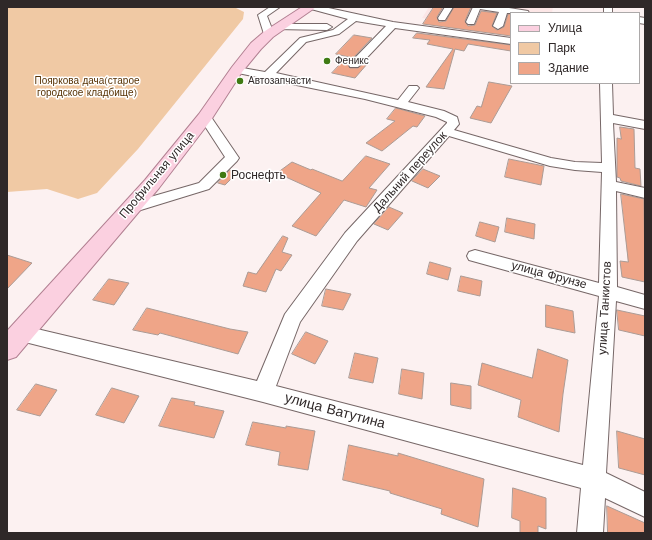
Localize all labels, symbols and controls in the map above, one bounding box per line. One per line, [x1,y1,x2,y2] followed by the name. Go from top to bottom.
[510,12,640,84] legend
[548,21,582,35] text: Улица
[548,41,575,55] text: Парк
[335,55,369,67] place label: Феникс
[322,56,332,66] marker: Феникс
[548,61,589,75] text: Здание
[34,75,140,98] park label: Пояркова дача(старое городское кладбище)
[248,75,311,87] place label: Автозапчасти
[235,76,245,86] marker: Автозапчасти
[117,129,197,221] street label: Профильная улица
[370,129,450,215] street label: Дальний переулок
[231,168,286,182] place label: Роснефть
[218,170,228,180] marker: Роснефть
[510,258,588,292] street label: улица Фрунзе
[595,261,615,355] street label: улица Танкистов
[283,390,387,432] street label: улица Ватутина

